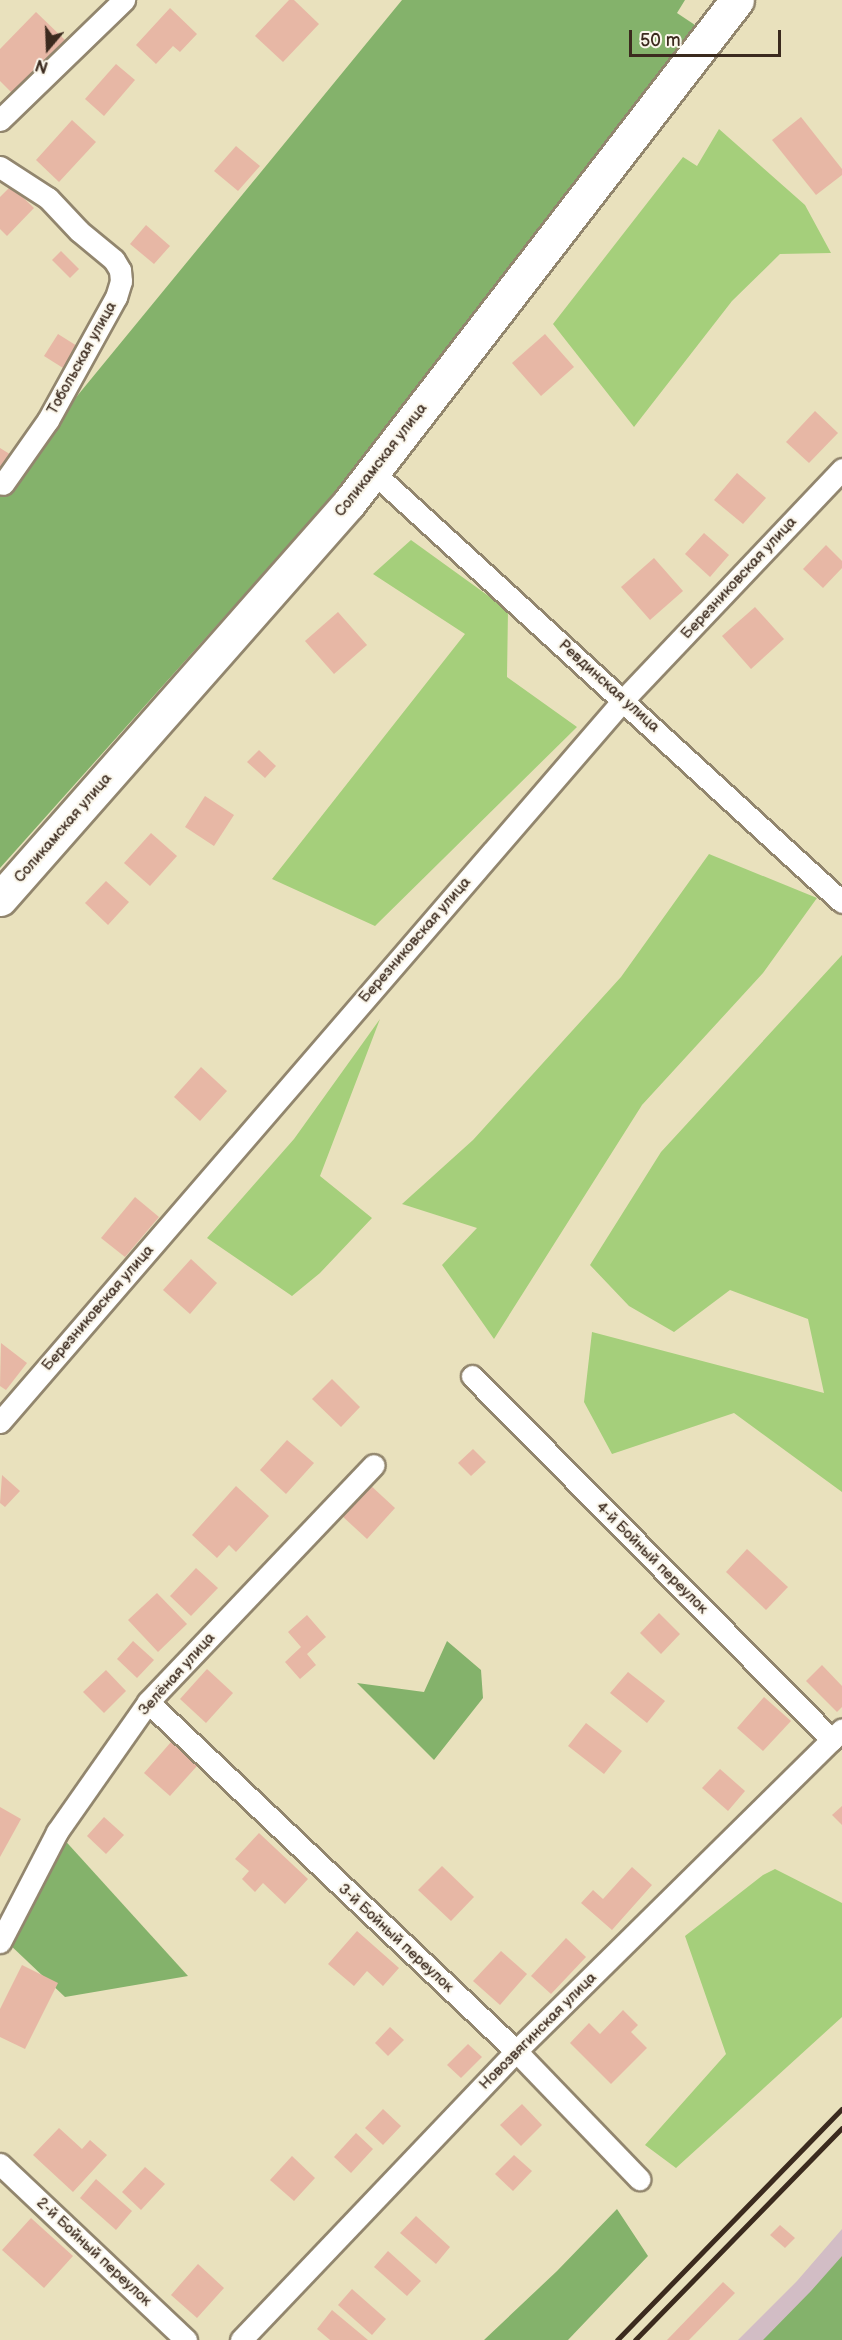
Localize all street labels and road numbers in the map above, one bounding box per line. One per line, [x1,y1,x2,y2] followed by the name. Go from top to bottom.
[44,298,120,418] street label: Тобольская улица
[331,400,431,520] street label: Соликамская улица
[678,513,800,643] street label: Березниковская улица
[555,636,663,736] street label: Ревдинская улица
[11,770,115,886] street label: Соликамская улица
[355,873,475,1007] street label: Березниковская улица
[38,1241,158,1375] street label: Березниковская улица
[592,1498,712,1618] street label: 4-й Бойный переулок
[135,1629,219,1719] street label: Зелёная улица
[335,1880,457,1996] street label: 3-й Бойный переулок
[476,1969,600,2093] street label: Новозвягинская улица
[33,2194,155,2310] street label: 2-й Бойный переулок

